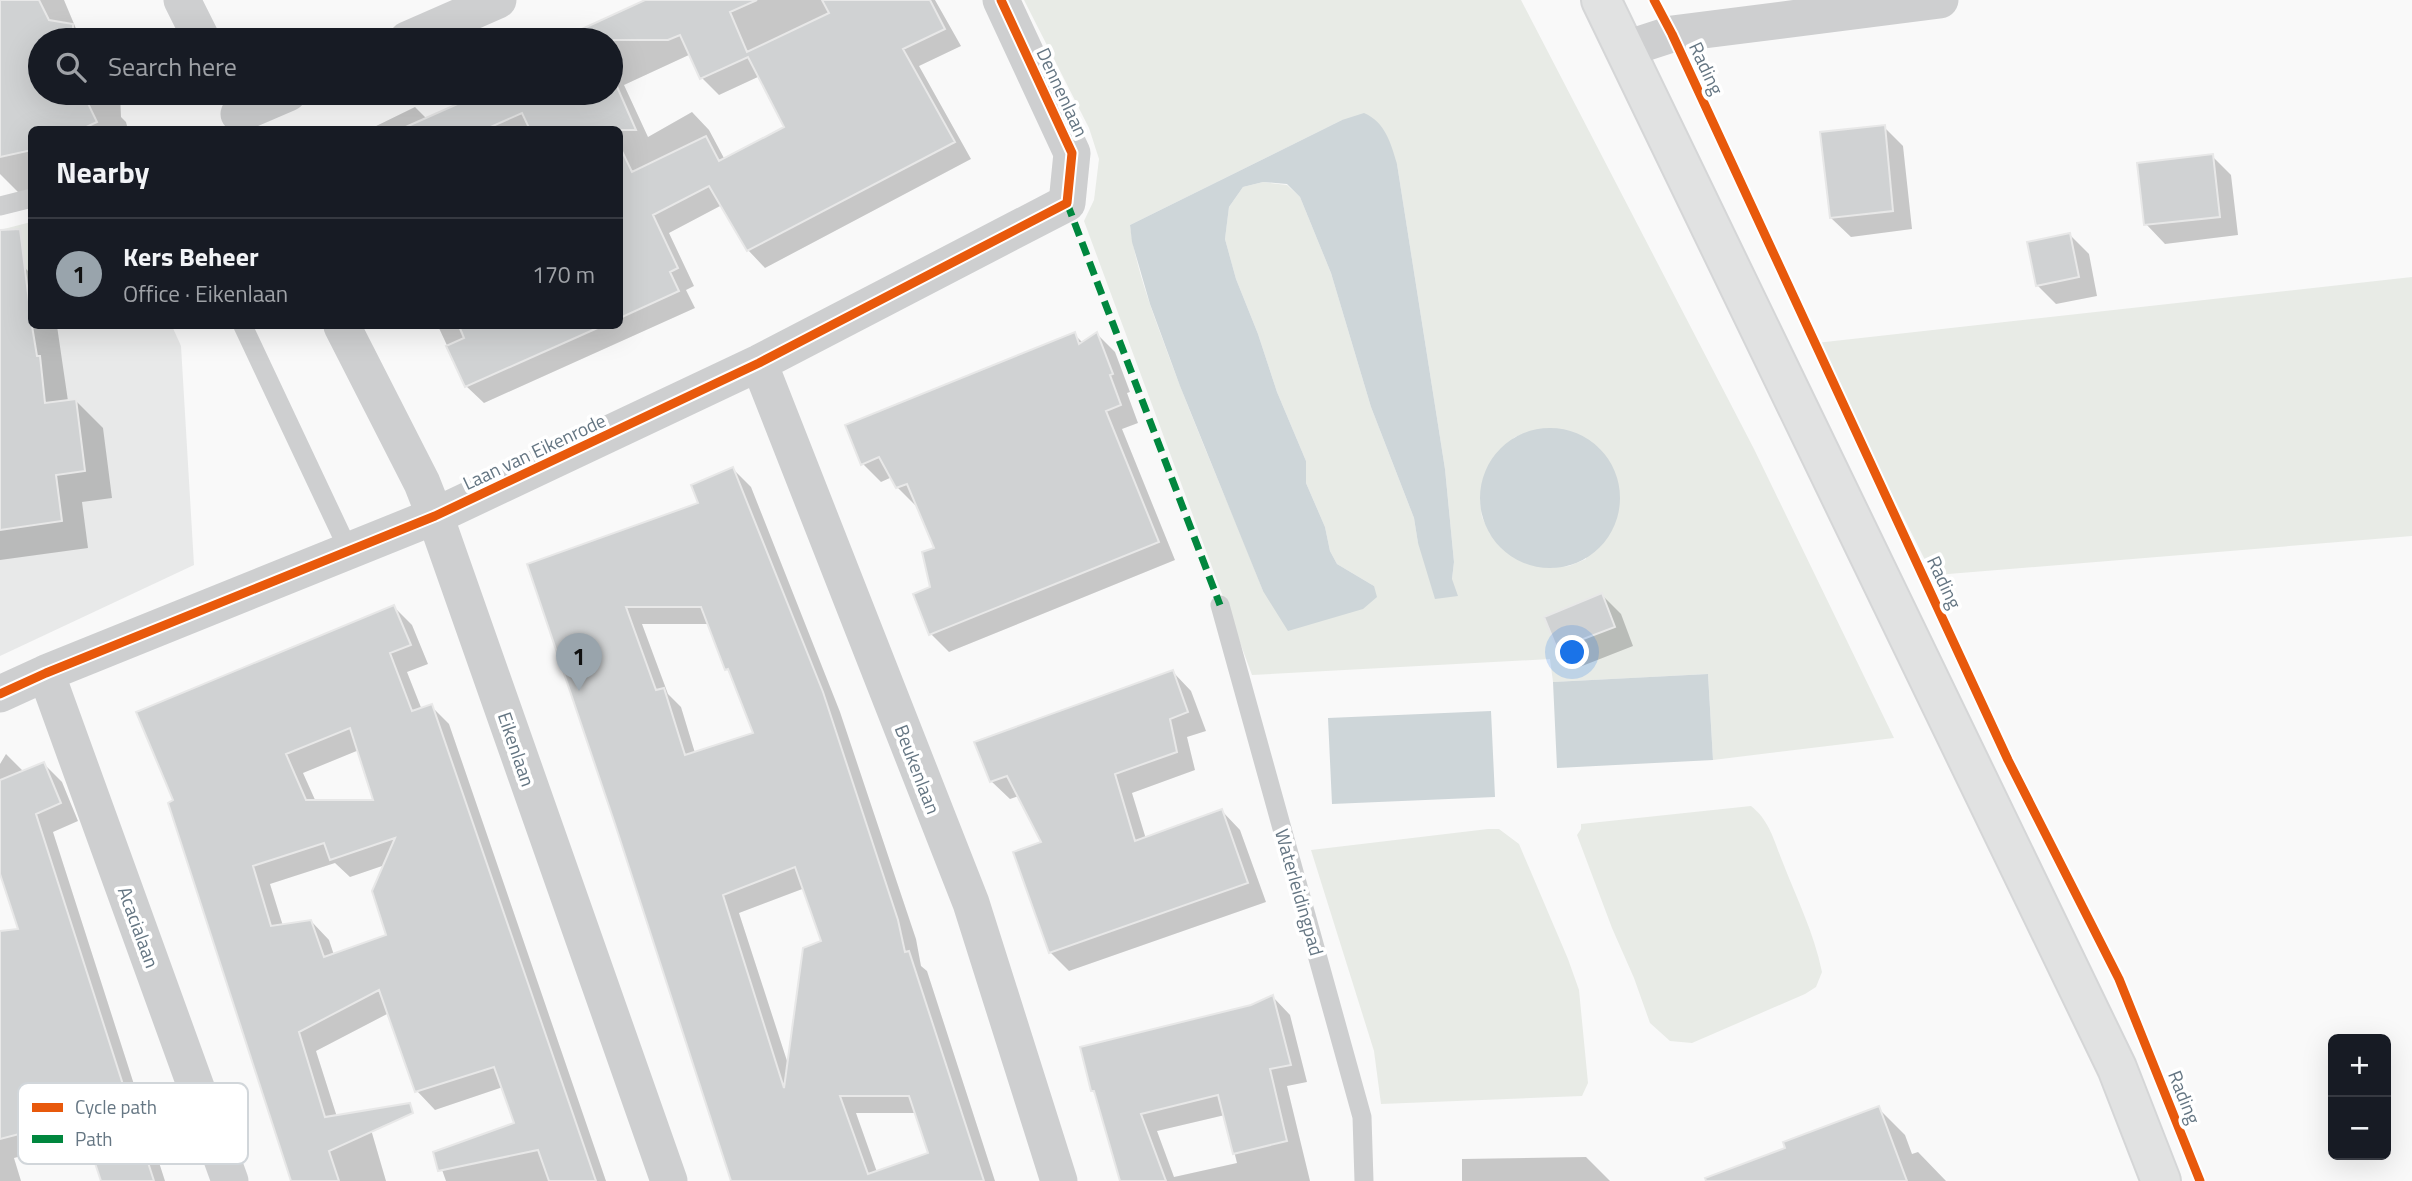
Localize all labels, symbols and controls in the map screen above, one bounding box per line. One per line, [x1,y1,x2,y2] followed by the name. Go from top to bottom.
[28,28,623,105] search box
[1682,37,1732,99] street label: Rading
[1030,43,1096,141] street label: Dennenlaan
[108,47,237,86] text: Search here
[52,48,90,86] icon: search
[56,149,149,195] text: Nearby
[123,237,259,276] text: Kers Beheer
[73,257,85,292] text: 1
[532,257,595,292] text: 170 m
[123,276,288,311] text: Office · Eikenlaan
[458,405,610,497] street label: Laan van Eikenrode
[1920,551,1970,613] street label: Rading
[556,633,602,691] pin: 1
[1555,635,1589,669] your location
[491,708,543,790] street label: Eikenlaan
[888,720,948,818] street label: Beukenlaan
[1268,825,1332,959] street label: Waterleidingpad
[111,882,167,972] street label: Acacialaan
[2328,1034,2391,1160] map controls
[2328,1034,2391,1097] button: +
[2161,1066,2209,1128] street label: Rading
[18,1083,248,1164] legend
[75,1092,157,1121] text: Cycle path
[2328,1097,2391,1160] button: −
[75,1124,113,1153] text: Path

